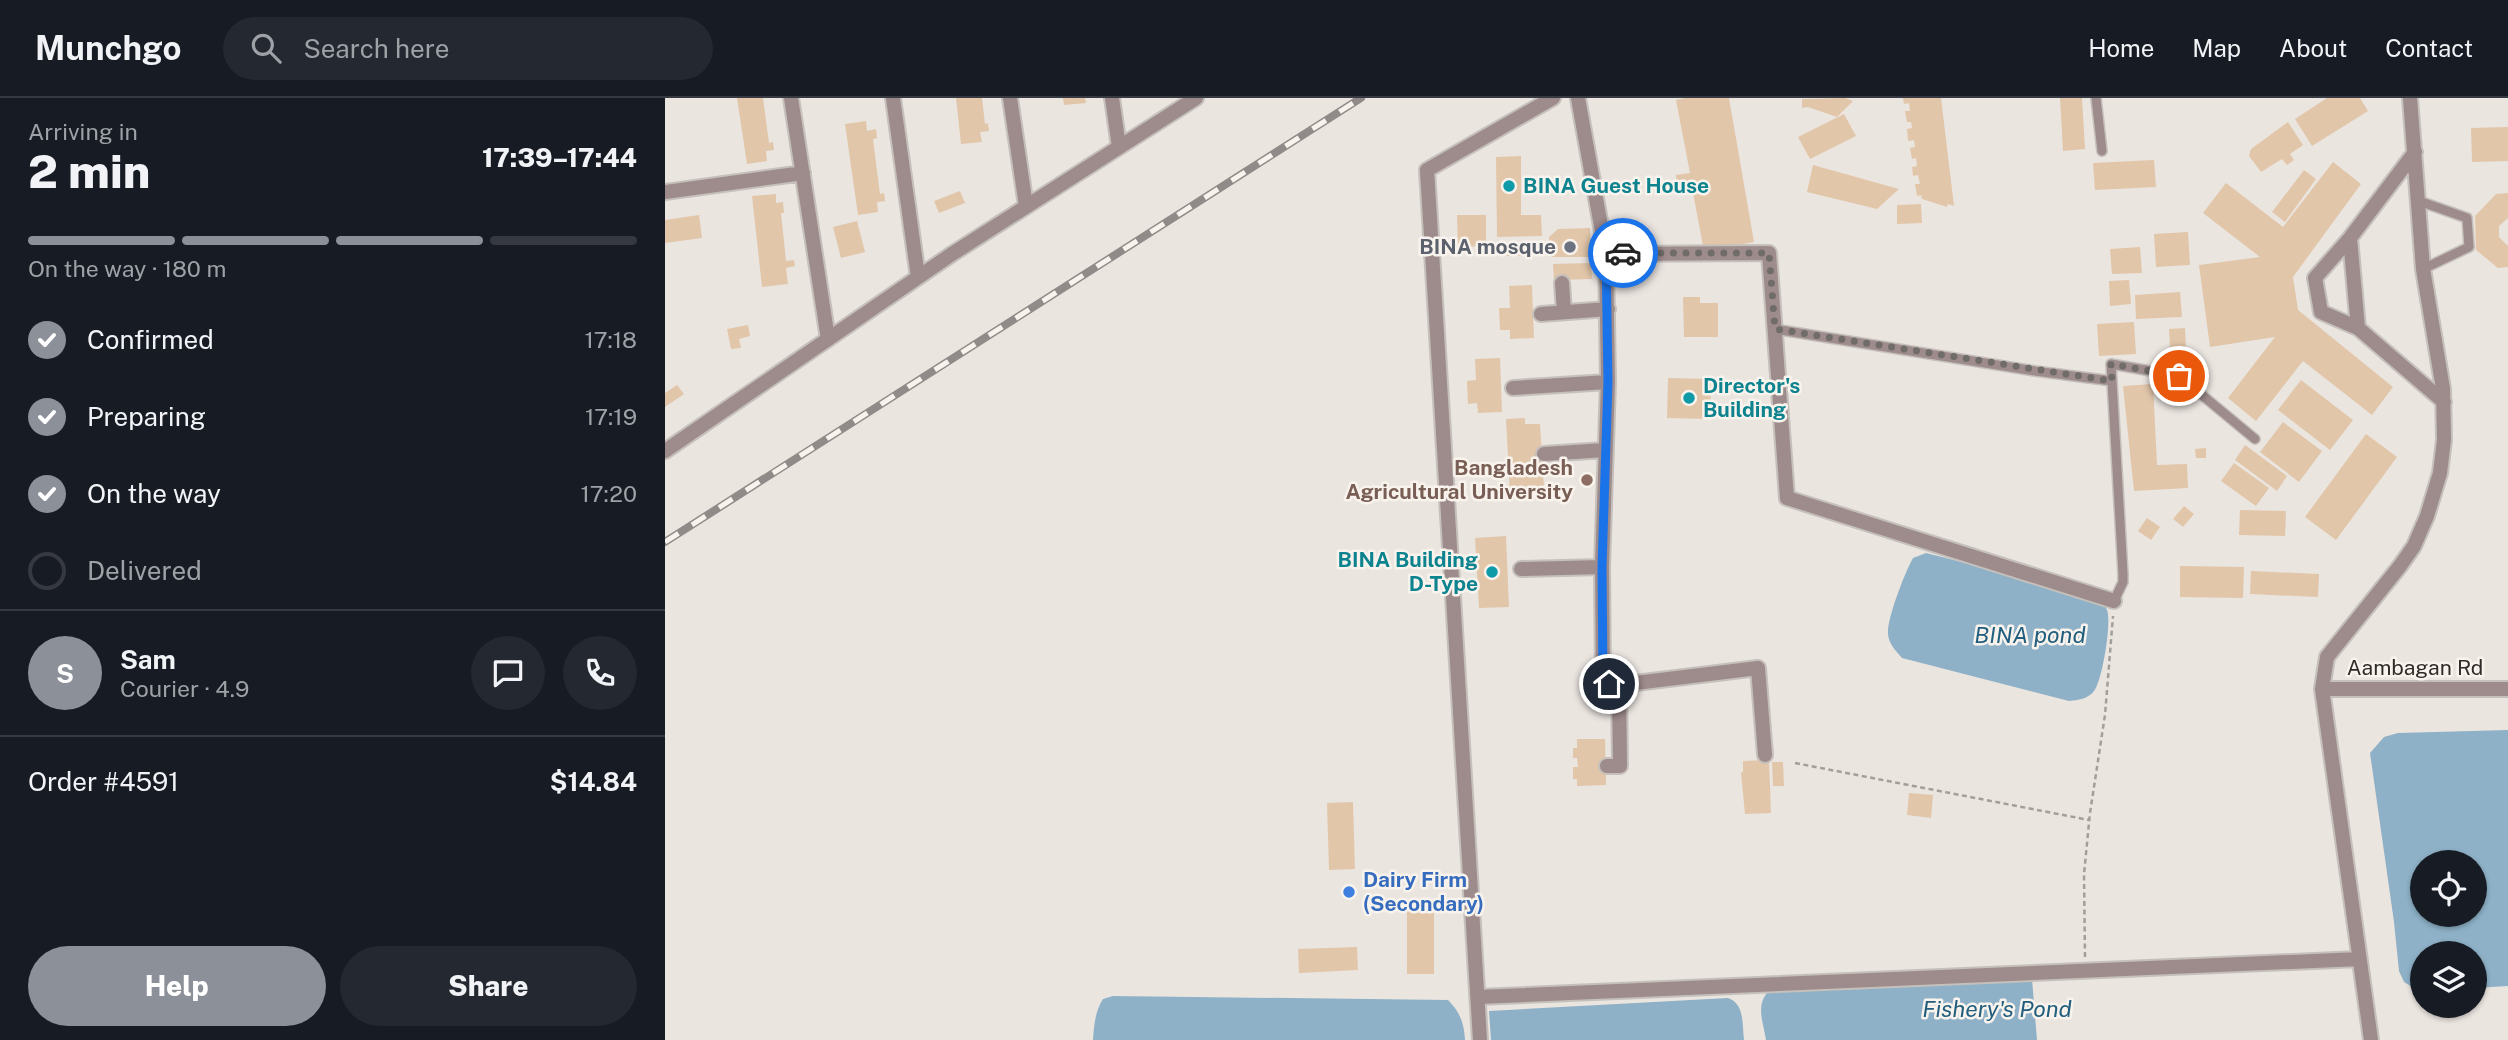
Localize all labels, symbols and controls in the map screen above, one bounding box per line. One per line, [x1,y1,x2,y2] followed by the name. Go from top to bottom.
[223,17,713,80] search box
[35,29,181,67] text: Munchgo
[247,29,285,67] icon: search
[303,33,449,64] text: Search here
[2088,34,2154,62] text: Home
[2192,34,2241,62] text: Map
[2279,34,2347,62] text: About
[2385,34,2473,62] text: Contact
[28,118,138,145] text: Arriving in
[482,142,637,173] text: 17:39–17:44
[28,144,150,198] text: 2 min
[1523,173,1709,198] place label: BINA Guest House
[1501,178,1517,194] marker: BINA Guest House
[1588,218,1658,288] courier
[1419,234,1556,259] place label: BINA mosque
[1604,234,1642,272] icon: car
[1562,239,1578,255] marker: BINA mosque
[28,255,226,282] text: On the way · 180 m
[28,321,66,359] icon: check
[87,324,214,355] text: Confirmed
[584,326,637,353] text: 17:18
[2149,346,2209,406] pin
[2160,357,2198,395] icon: bag
[1703,373,1800,422] place label: Director's Building
[1681,390,1697,406] marker: Director's Building
[28,398,66,436] icon: check
[87,401,206,432] text: Preparing
[585,403,637,430] text: 17:19
[1345,455,1573,504] place label: Bangladesh Agricultural University
[1579,472,1595,488] marker: Bangladesh Agricultural University
[28,475,66,513] icon: check
[87,478,221,509] text: On the way
[580,480,637,507] text: 17:20
[1337,547,1478,596] place label: BINA Building D-Type
[87,555,202,586] text: Delivered
[1484,564,1500,580] marker: BINA Building D-Type
[1974,621,2086,648] water label: BINA pond
[471,636,545,710] button: chat
[563,636,637,710] button: phone
[120,644,176,675] text: Sam
[1579,654,1639,714] pin
[2347,655,2483,680] street label: Aambagan Rd
[56,658,74,689] text: S
[1590,665,1628,703] icon: home
[120,675,249,702] text: Courier · 4.9
[28,766,179,797] text: Order #4591
[550,766,637,797] text: $14.84
[2410,850,2487,1018] map controls
[2410,850,2487,927] button: locate
[1363,867,1484,916] place label: Dairy Firm (Secondary)
[1341,884,1357,900] marker: Dairy Firm (Secondary)
[2410,941,2487,1018] button: layers
[28,946,326,1026] button: Help
[340,946,637,1026] button: Share
[1922,995,2072,1022] water label: Fishery's Pond

